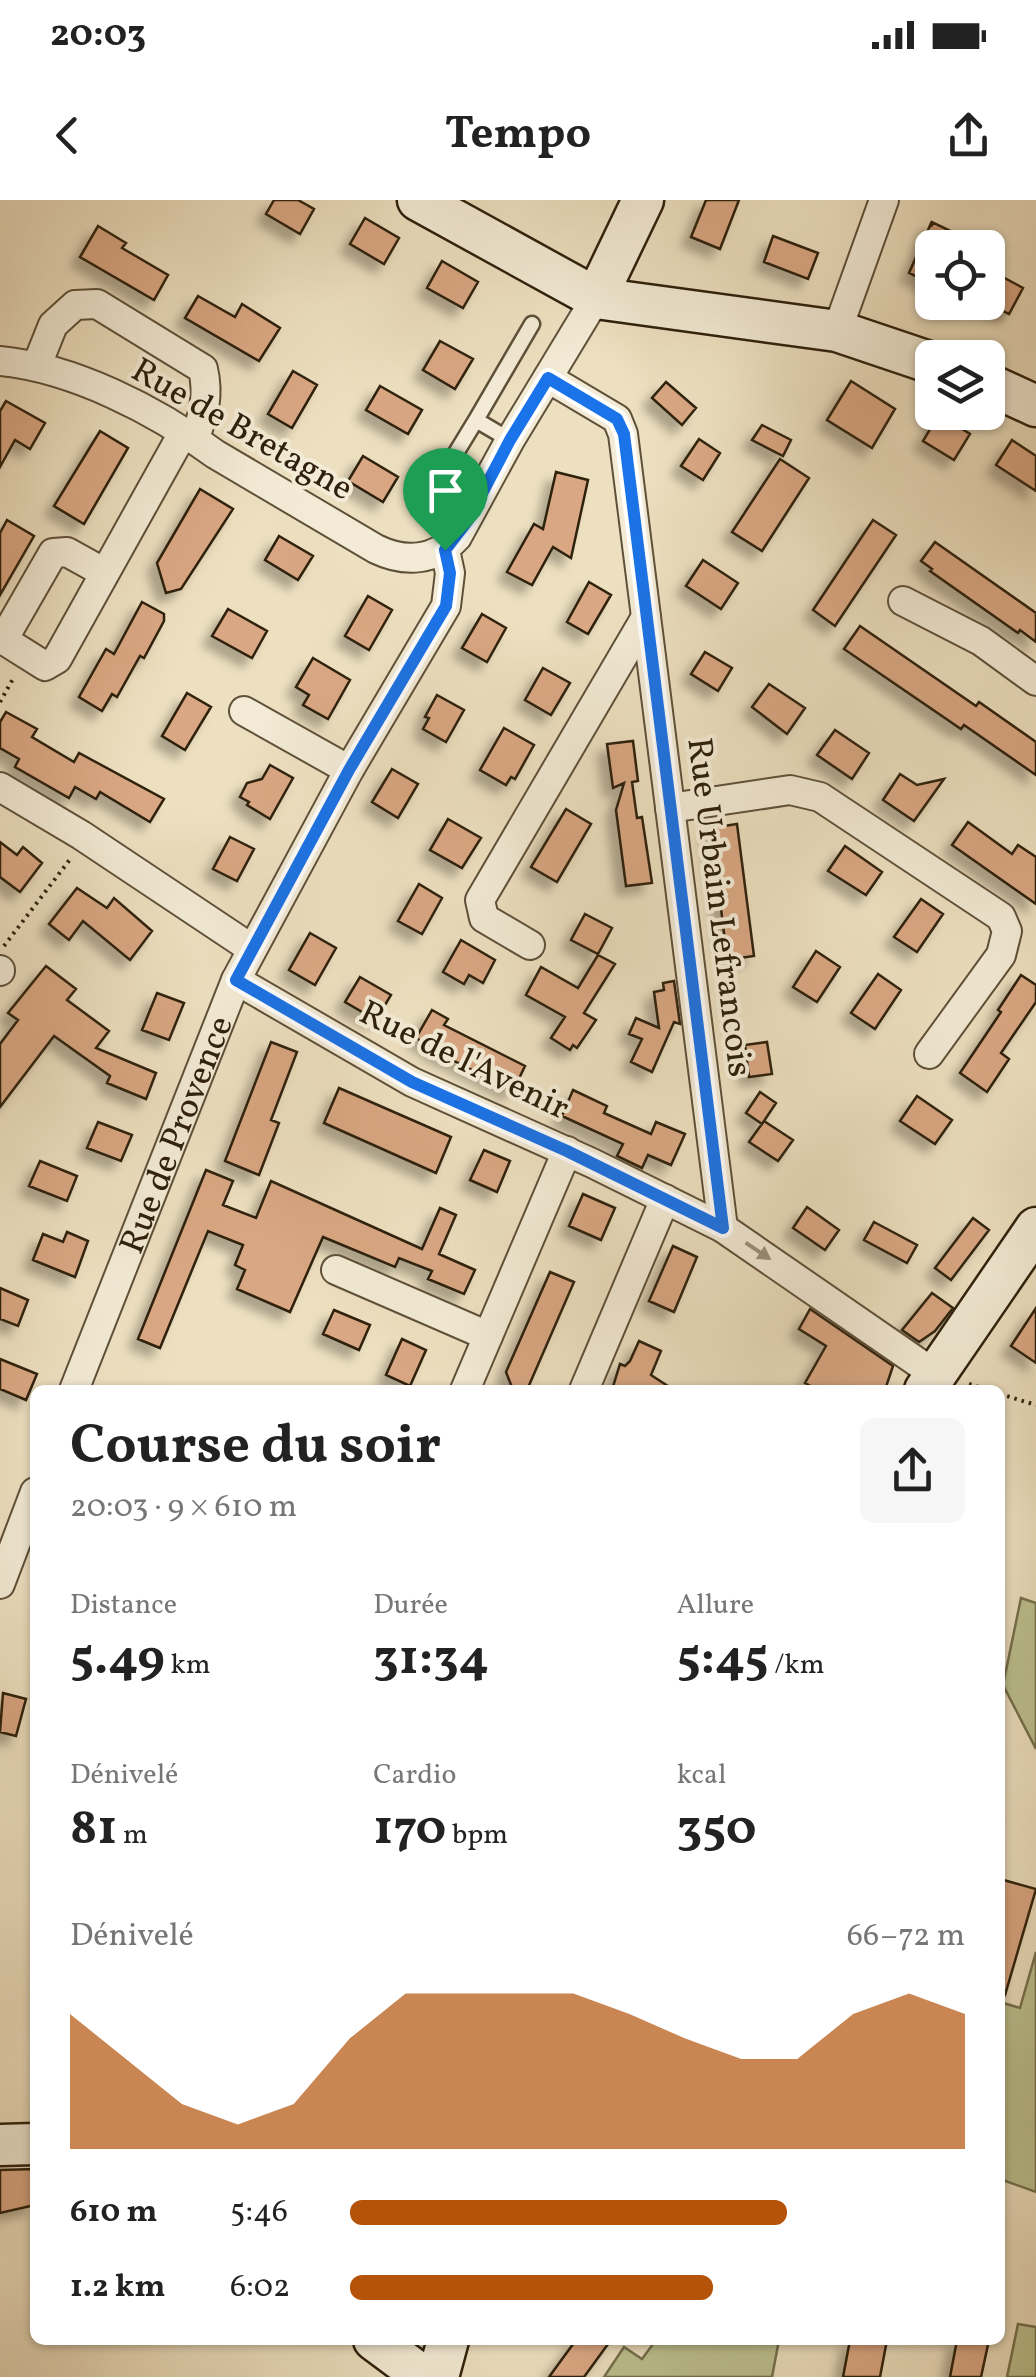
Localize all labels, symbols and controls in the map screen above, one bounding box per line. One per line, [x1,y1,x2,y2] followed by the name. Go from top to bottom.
[50,9,146,62] text: 20:03
[445,104,591,167] text: Tempo
[40,108,95,163] icon: back
[941,108,996,163] icon: share
[915,230,1005,430] map controls
[915,230,1005,320] button: locate
[915,340,1005,430] button: layers
[122,348,361,514] street label: Rue de Bretagne
[403,448,488,551] pin
[418,463,473,518] icon: arrive
[673,735,763,1080] street label: Rue Urbain Lefrancois
[351,990,577,1133] street label: Rue de l'Avenir
[109,1009,246,1261] street label: Rue de Provence
[744,1241,771,1260] one-way arrow
[70,1410,441,1486] text: Course du soir
[860,1418,965,1523] button: share
[70,1486,297,1530] text: 20:03 · 9 × 610 m
[70,1586,177,1625] text: Distance
[373,1586,448,1625] text: Durée
[677,1586,754,1625] text: Allure
[70,1625,165,1695] text: 5.49
[373,1625,489,1695] text: 31:34
[677,1625,769,1695] text: 5:45
[165,1646,211,1685] text: km
[769,1646,824,1685] text: /km
[70,1756,178,1795] text: Dénivelé
[373,1756,456,1795] text: Cardio
[677,1756,726,1795] text: kcal
[70,1795,117,1865] text: 81
[373,1795,446,1865] text: 170
[677,1795,757,1865] text: 350
[117,1816,148,1855] text: m
[446,1816,508,1855] text: bpm
[70,1915,194,1959] text: Dénivelé
[847,1915,965,1959] text: 66–72 m
[70,2191,158,2235] text: 610 m
[230,2191,288,2235] text: 5:46
[70,2266,165,2310] text: 1.2 km
[230,2266,290,2310] text: 6:02

